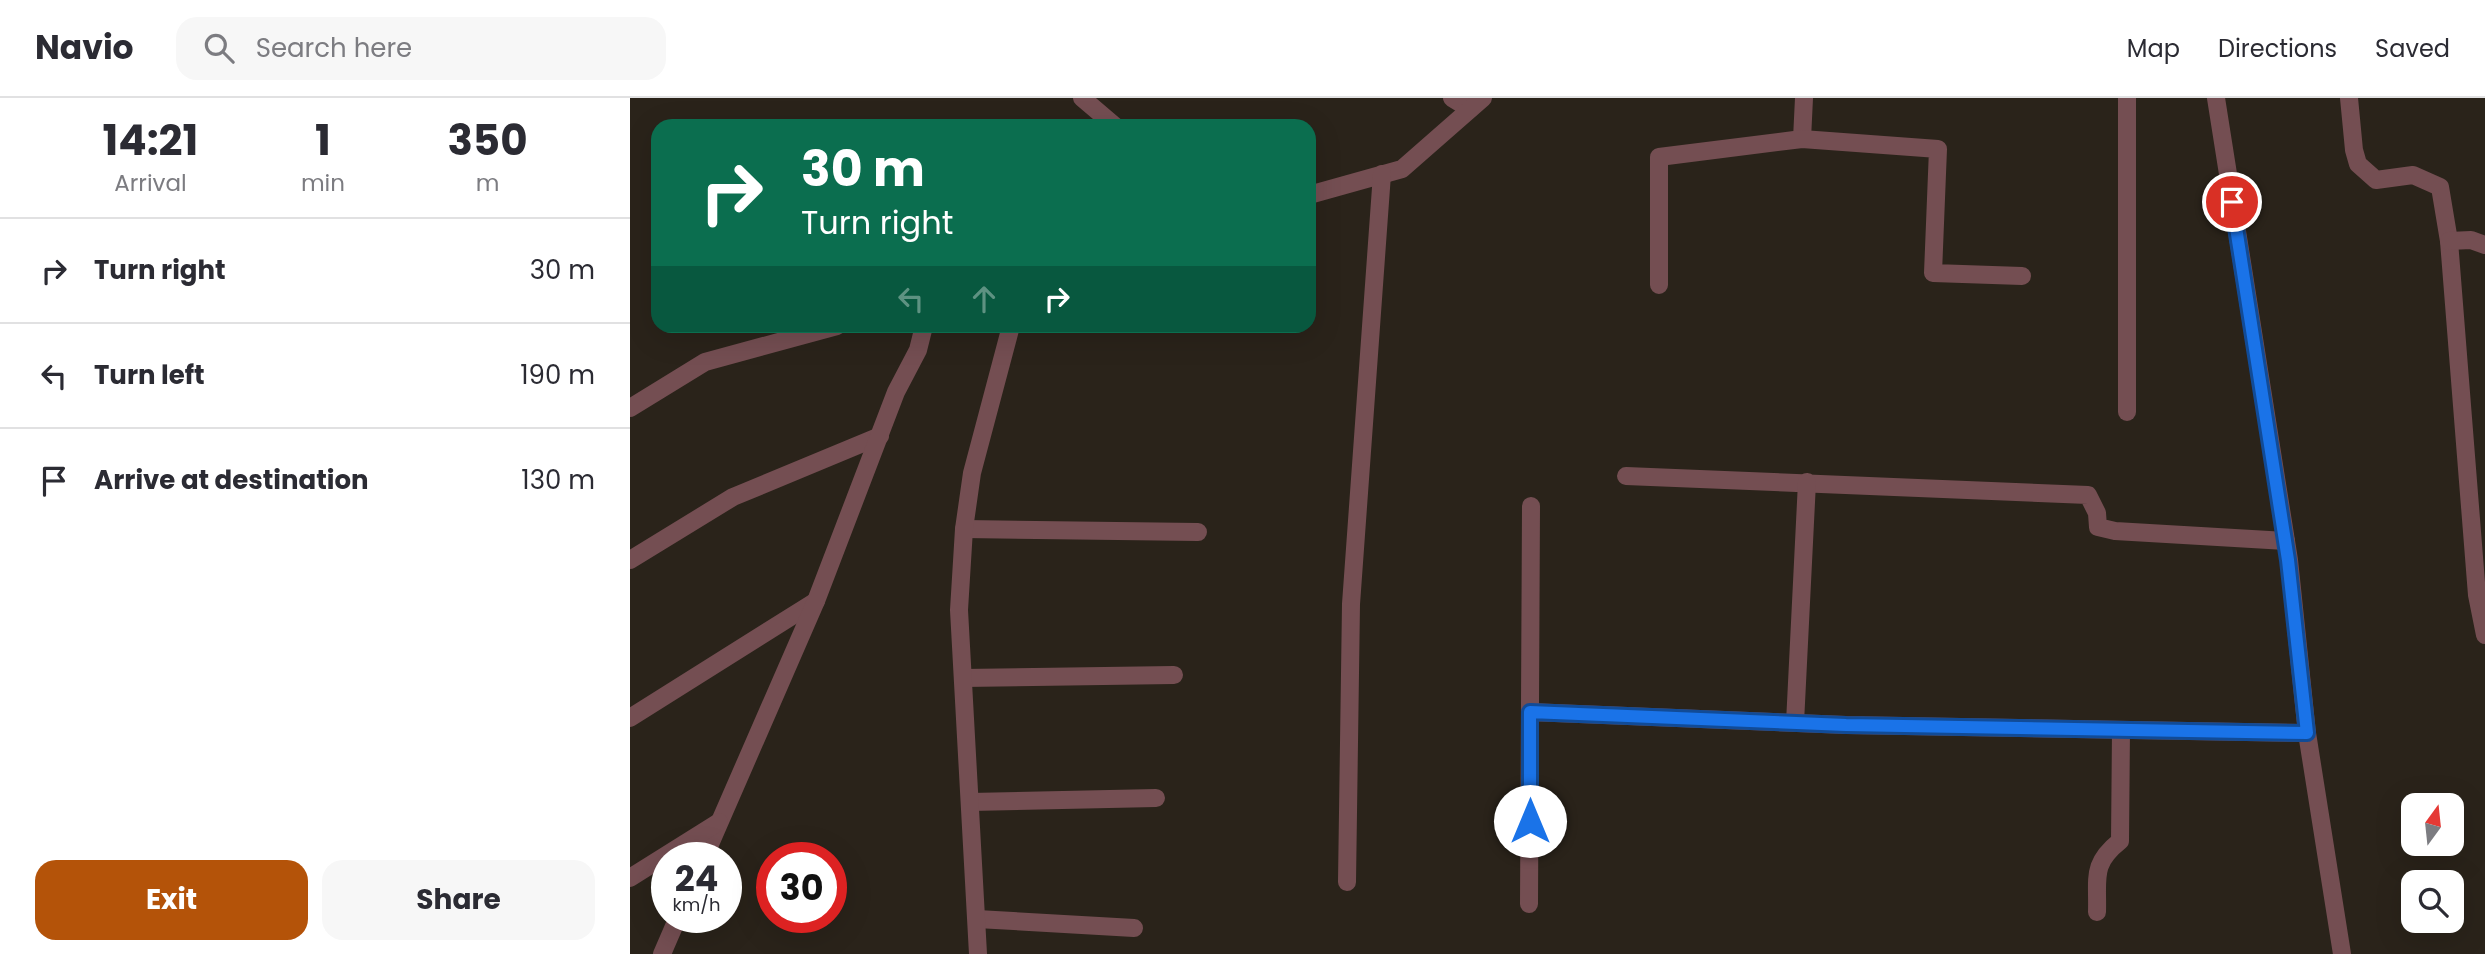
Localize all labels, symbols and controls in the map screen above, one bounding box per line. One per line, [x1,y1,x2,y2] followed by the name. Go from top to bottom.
[176,17,666,80] search box
[35,24,134,71] text: Navio
[200,29,238,67] icon: search
[256,30,412,66] text: Search here
[2127,32,2180,65] text: Map
[2218,32,2337,65] text: Directions
[2375,32,2450,65] text: Saved
[102,111,198,170] text: 14:21
[315,111,331,170] text: 1
[447,111,528,170] text: 350
[801,135,925,203] text: 30 m
[686,147,777,238] icon: right
[114,167,187,199] text: Arrival
[301,167,345,199] text: min
[476,167,499,199] text: m
[2202,172,2262,232] pin
[2213,183,2251,221] icon: arrive
[801,200,953,245] text: Turn right
[35,252,73,290] icon: right
[94,252,226,288] text: Turn right
[530,252,595,288] text: 30 m
[892,280,930,318] icon: left
[965,280,1003,318] icon: ahead
[1038,280,1076,318] icon: right
[35,357,73,395] icon: left
[94,357,205,393] text: Turn left
[520,357,595,393] text: 190 m
[35,462,73,500] icon: arrive
[94,462,369,498] text: Arrive at destination
[521,462,595,498] text: 130 m
[1493,784,1567,858] position arrow
[2401,793,2464,856] north arrow
[2401,793,2464,933] map controls
[756,842,847,933] speed limit sign: 30
[675,854,718,903] text: 24
[35,860,308,940] button: Exit
[322,860,595,940] button: Share
[2401,870,2464,933] button: search
[673,892,720,917] text: km/h

